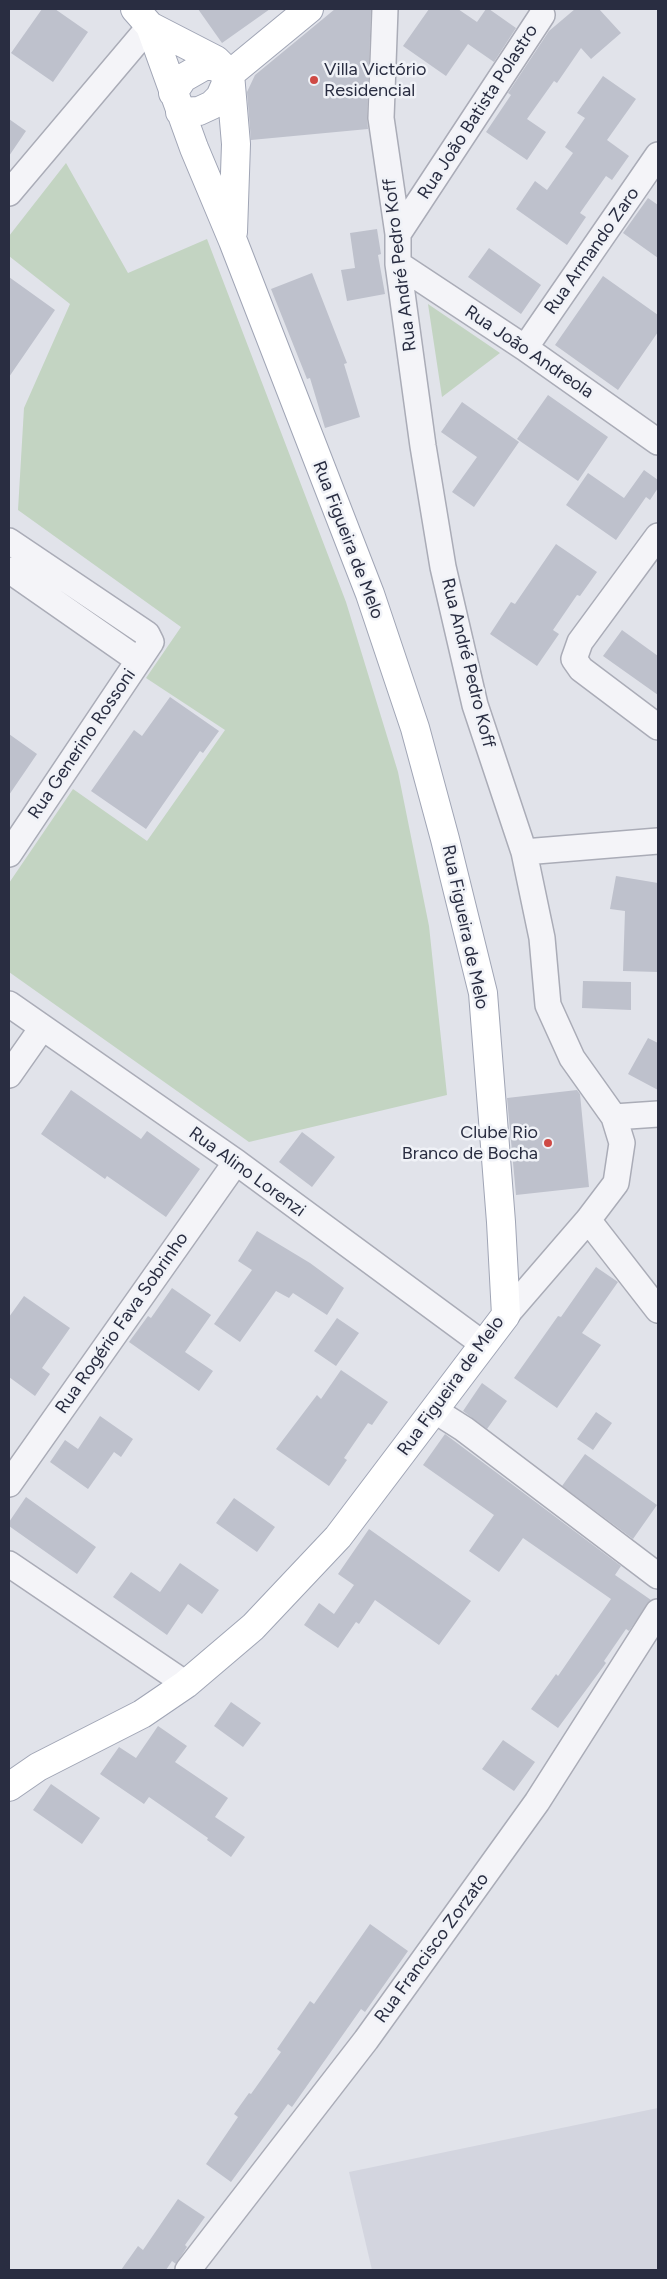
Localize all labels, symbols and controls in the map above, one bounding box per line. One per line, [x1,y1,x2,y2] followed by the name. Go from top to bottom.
[413,21,543,203] street label: Rua João Batista Polastro
[324,59,426,102] place label: Villa Victório Residencial
[308,74,320,86] marker: Villa Victório Residencial
[379,177,421,353] street label: Rua André Pedro Koff
[540,183,644,319] street label: Rua Armando Zaro
[460,301,598,403] street label: Rua João Andreola
[308,458,388,622] street label: Rua Figueira de Melo
[436,576,500,750] street label: Rua André Pedro Koff
[24,665,140,823] street label: Rua Generino Rossoni
[437,843,493,1011] street label: Rua Figueira de Melo
[184,1122,310,1222] street label: Rua Alino Lorenzi
[402,1122,538,1164] place label: Clube Rio Branco de Bocha
[542,1137,554,1149] marker: Clube Rio Branco de Bocha
[51,1228,193,1418] street label: Rua Rogério Fava Sobrinho
[393,1312,509,1460] street label: Rua Figueira de Melo
[370,1869,494,2027] street label: Rua Francisco Zorzato

